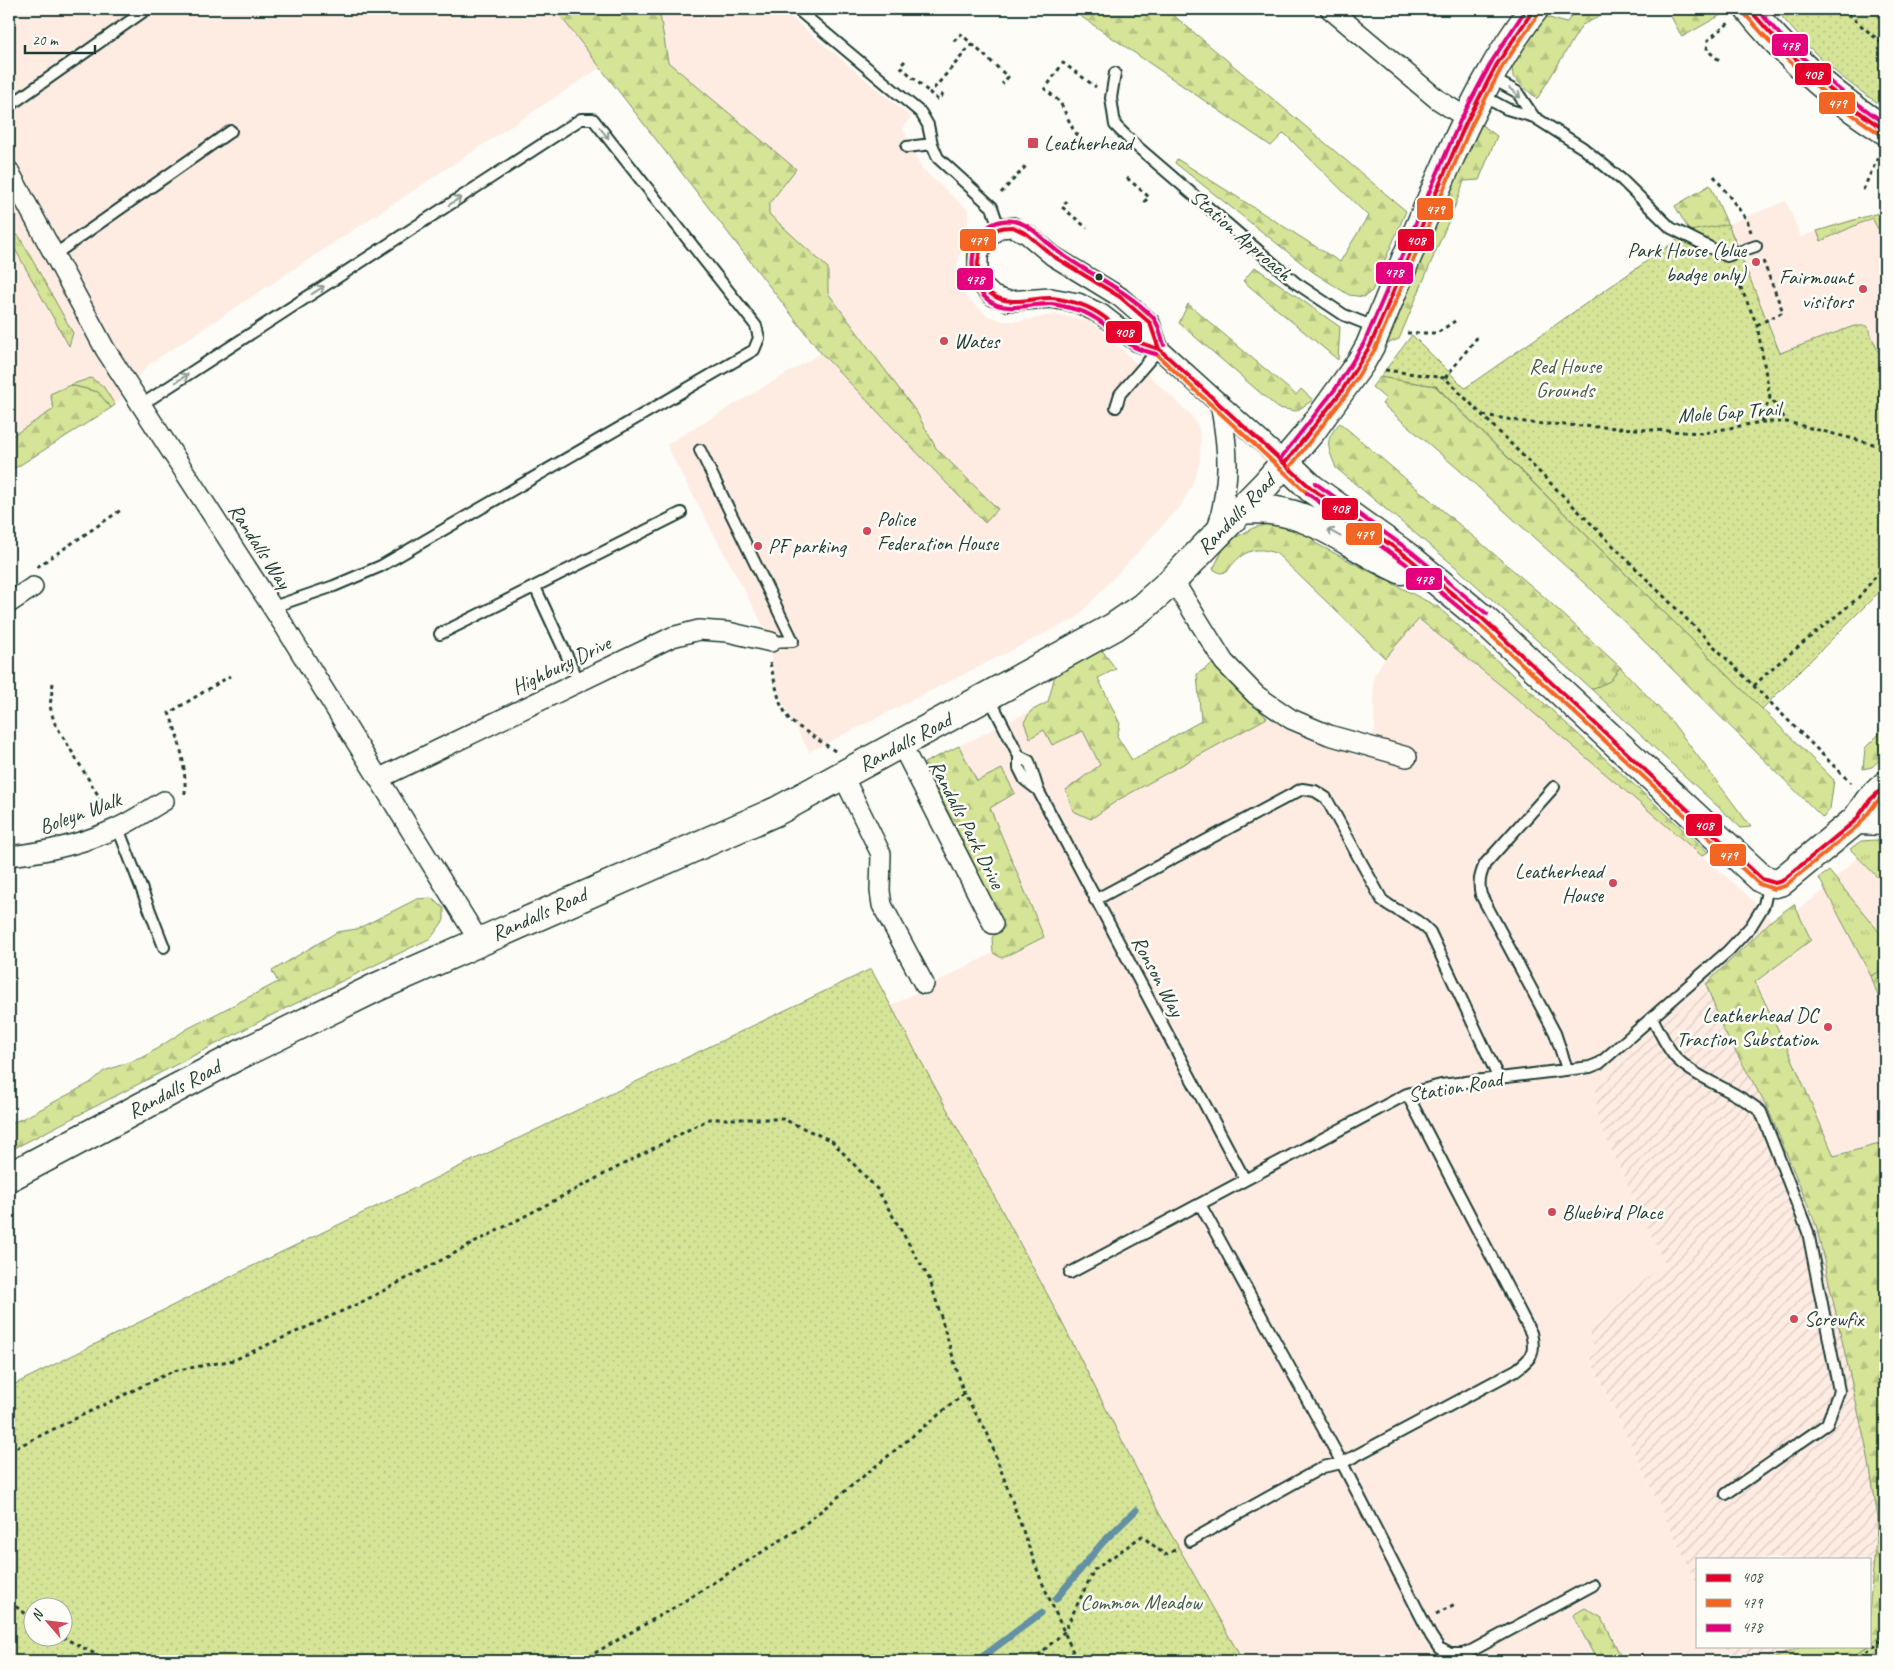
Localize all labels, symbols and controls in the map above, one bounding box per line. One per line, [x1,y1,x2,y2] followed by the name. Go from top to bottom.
[25,22,95,54] scale bar
[32,31,59,50] text: 20 m
[1771,33,1809,57] line badge: 478
[1781,37,1801,54] text: 478
[1794,62,1832,86] line badge: 408
[1804,66,1824,83] text: 408
[1508,88,1521,99] one-way arrow
[1818,91,1856,115] line badge: 479
[1828,95,1848,112] text: 479
[598,126,609,139] one-way arrow
[1044,130,1136,156] place label: Leatherhead
[1026,136,1040,150] marker: Leatherhead
[1185,184,1298,287] street label: Station Approach
[447,196,461,206] one-way arrow
[1416,197,1454,221] line badge: 479
[1426,201,1446,218] text: 479
[959,228,997,252] line badge: 479
[1397,228,1435,252] line badge: 408
[969,232,989,249] text: 479
[1407,232,1427,249] text: 408
[1627,237,1747,287] place label: Park House (blue badge only)
[1750,256,1762,268] marker: Park House (blue badge only)
[1375,261,1414,285] line badge: 478
[1385,264,1405,281] text: 478
[1779,264,1855,314] place label: Fairmount visitors
[956,267,994,291] line badge: 478
[966,271,986,288] text: 478
[1094,272,1104,282] unlabelled marker
[1857,283,1869,295] marker: Fairmount visitors
[311,284,325,294] one-way arrow
[1105,320,1143,344] line badge: 408
[1115,324,1135,341] text: 408
[954,328,1001,354] place label: Wates
[938,335,950,347] marker: Wates
[1529,353,1603,403] park label: Red House Grounds
[175,373,189,383] one-way arrow
[1677,395,1785,429] street label: Mole Gap Trail
[1191,466,1283,560] street label: Randalls Road
[1321,497,1359,521] line badge: 408
[223,498,298,595] street label: Randalls Way
[1331,500,1351,517] text: 408
[877,506,999,556] place label: Police Federation House
[1345,522,1383,546] line badge: 479
[861,525,873,537] marker: Police Federation House
[1355,526,1375,543] text: 479
[1327,528,1342,537] one-way arrow
[768,533,847,559] place label: PF parking
[752,540,764,552] marker: PF parking
[1405,567,1443,591] line badge: 478
[1415,571,1435,588] text: 478
[507,629,617,700] street label: Highbury Drive
[854,705,958,777] street label: Randalls Road
[923,755,1011,894] street label: Randalls Park Drive
[35,786,126,840] street label: Boleyn Walk
[1685,813,1723,837] line badge: 408
[1695,817,1715,834] text: 408
[1709,843,1747,867] line badge: 479
[1719,847,1739,864] text: 479
[1515,858,1607,908] place label: Leatherhead House
[1607,877,1619,889] marker: Leatherhead House
[487,880,593,947] street label: Randalls Road
[1126,931,1191,1023] street label: Ronson Way
[1676,1002,1821,1052] place label: Leatherhead DC Traction Substation
[1822,1021,1834,1033] marker: Leatherhead DC Traction Substation
[123,1052,227,1124] street label: Randalls Road
[1406,1065,1508,1108] street label: Station Road
[1562,1199,1664,1225] place label: Bluebird Place
[1546,1206,1558,1218] marker: Bluebird Place
[1804,1306,1865,1332] place label: Screwfix
[1788,1313,1800,1325] marker: Screwfix
[1696,1558,1872,1648] legend
[1742,1568,1764,1587] text: 408
[1080,1589,1204,1615] park label: Common Meadow
[1742,1594,1764,1613] text: 479
[22,1598,72,1648] north arrow
[27,1606,48,1624] text: N
[1742,1618,1764,1637] text: 478

